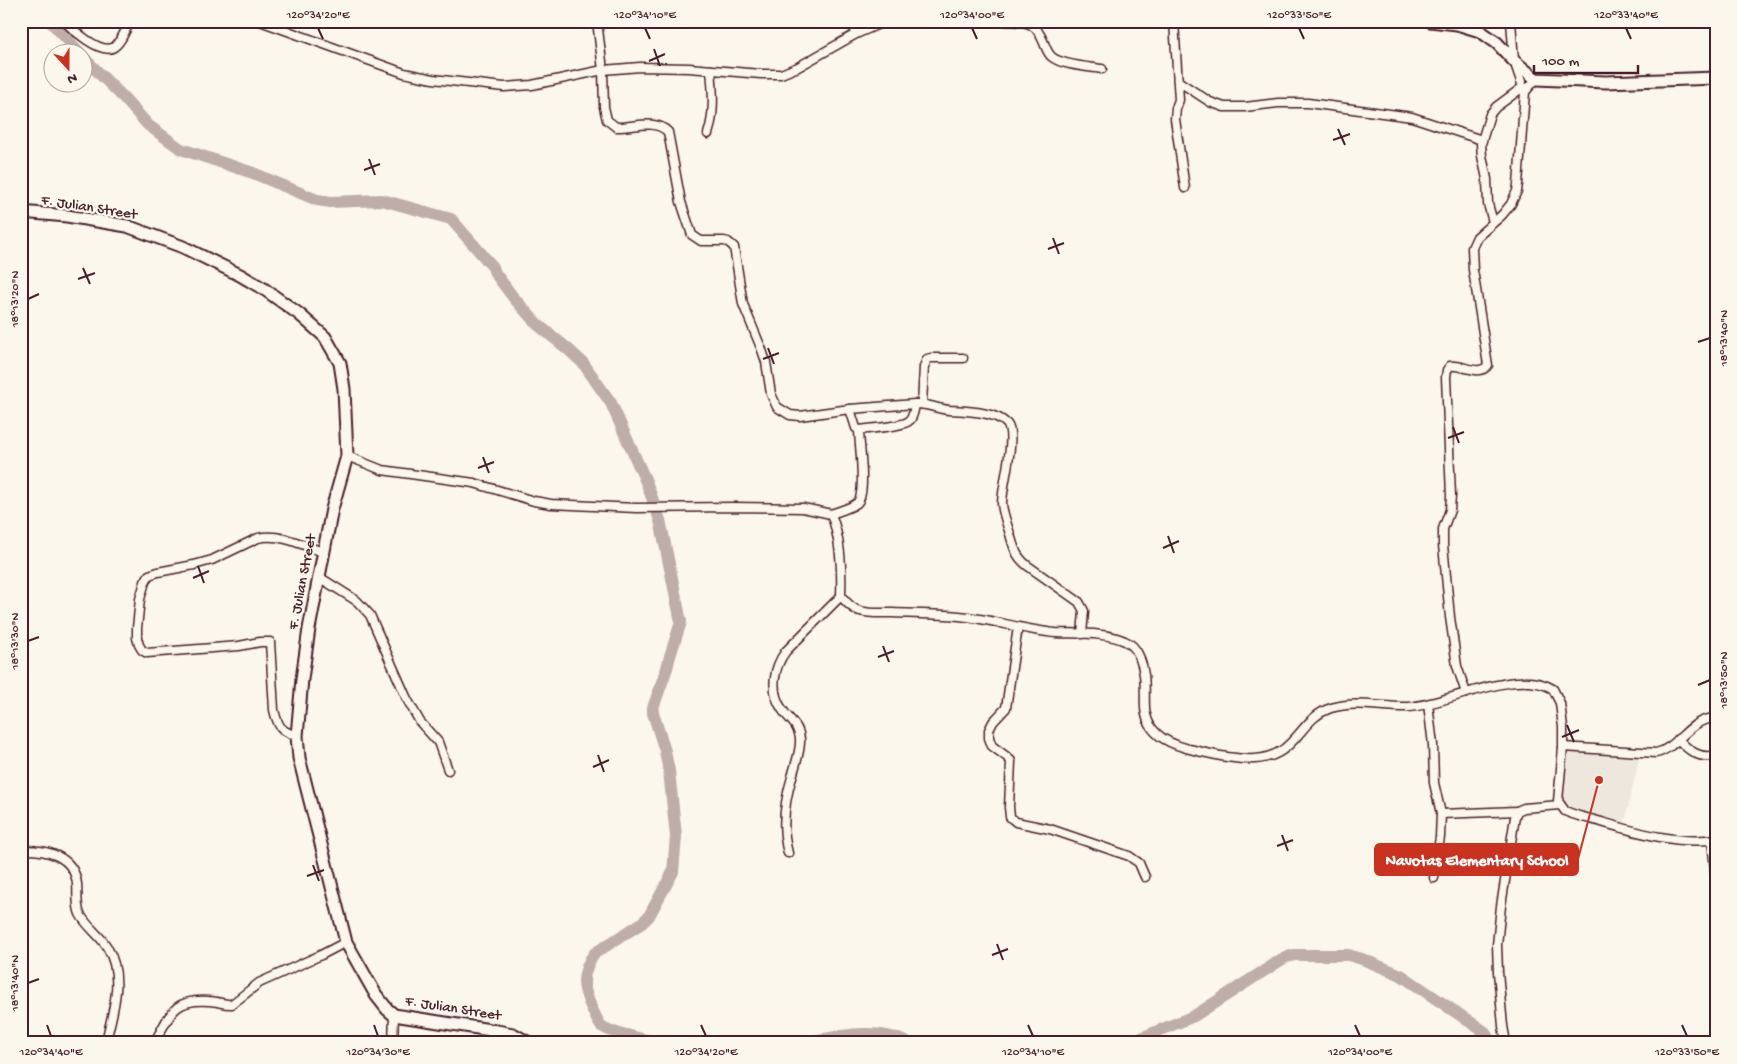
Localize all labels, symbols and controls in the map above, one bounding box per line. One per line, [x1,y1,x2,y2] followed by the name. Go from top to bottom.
[285,9,350,23] text: 120°34'20"E
[613,9,677,23] text: 120°34'10"E
[939,9,1005,23] text: 120°34'00"E
[1266,9,1332,23] text: 120°33'50"E
[1593,9,1658,23] text: 120°33'40"E
[42,42,92,92] north arrow
[1534,42,1638,74] scale bar
[1541,53,1580,71] text: 100 m
[64,68,79,87] text: N
[39,191,140,225] street label: F. Julian Street
[9,271,23,328] text: 18°13'20"N
[1718,310,1732,367] text: 18°13'40"N
[285,531,321,632] street label: F. Julian Street
[9,612,23,670] text: 18°13'30"N
[1718,651,1732,709] text: 18°13'50"N
[1375,844,1578,875] callout: Navotas Elementary School
[1385,853,1569,872] text: Navotas Elementary School
[9,955,23,1012] text: 18°13'40"N
[403,992,504,1026] street label: F. Julian Street
[19,1046,83,1060] text: 120°34'40"E
[345,1046,410,1060] text: 120°34'30"E
[673,1046,738,1060] text: 120°34'20"E
[1001,1046,1065,1060] text: 120°34'10"E
[1327,1046,1393,1060] text: 120°34'00"E
[1654,1046,1720,1060] text: 120°33'50"E

